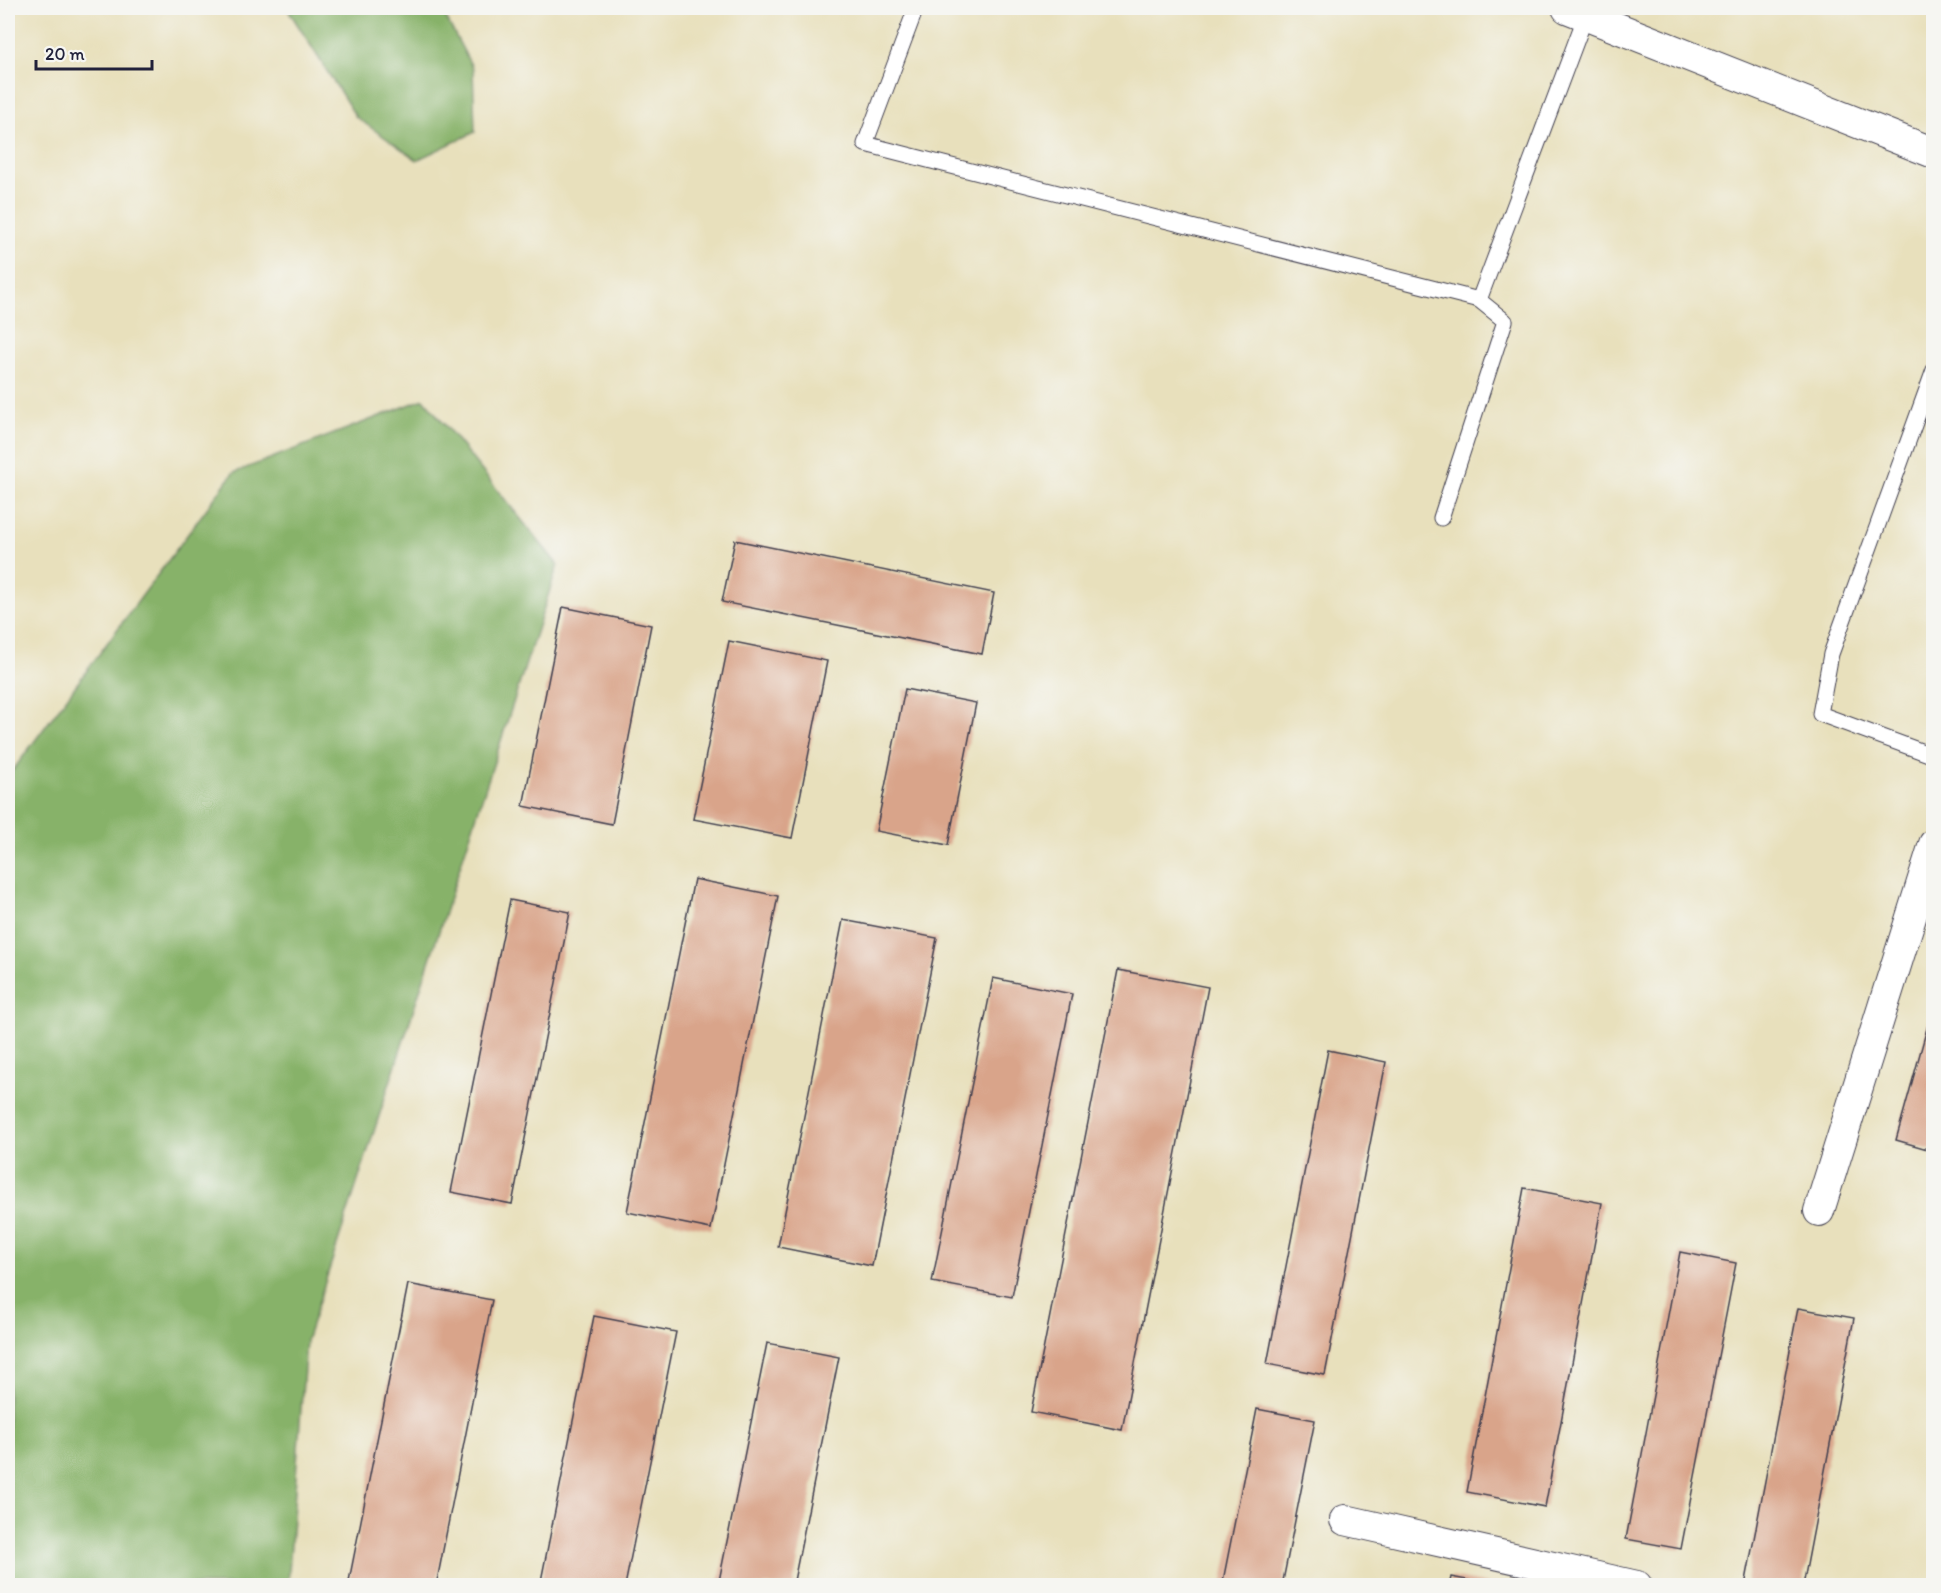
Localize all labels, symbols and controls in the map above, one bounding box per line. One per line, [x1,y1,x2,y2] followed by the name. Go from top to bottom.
[36,33,152,71] scale bar
[45,43,85,65] text: 20 m

